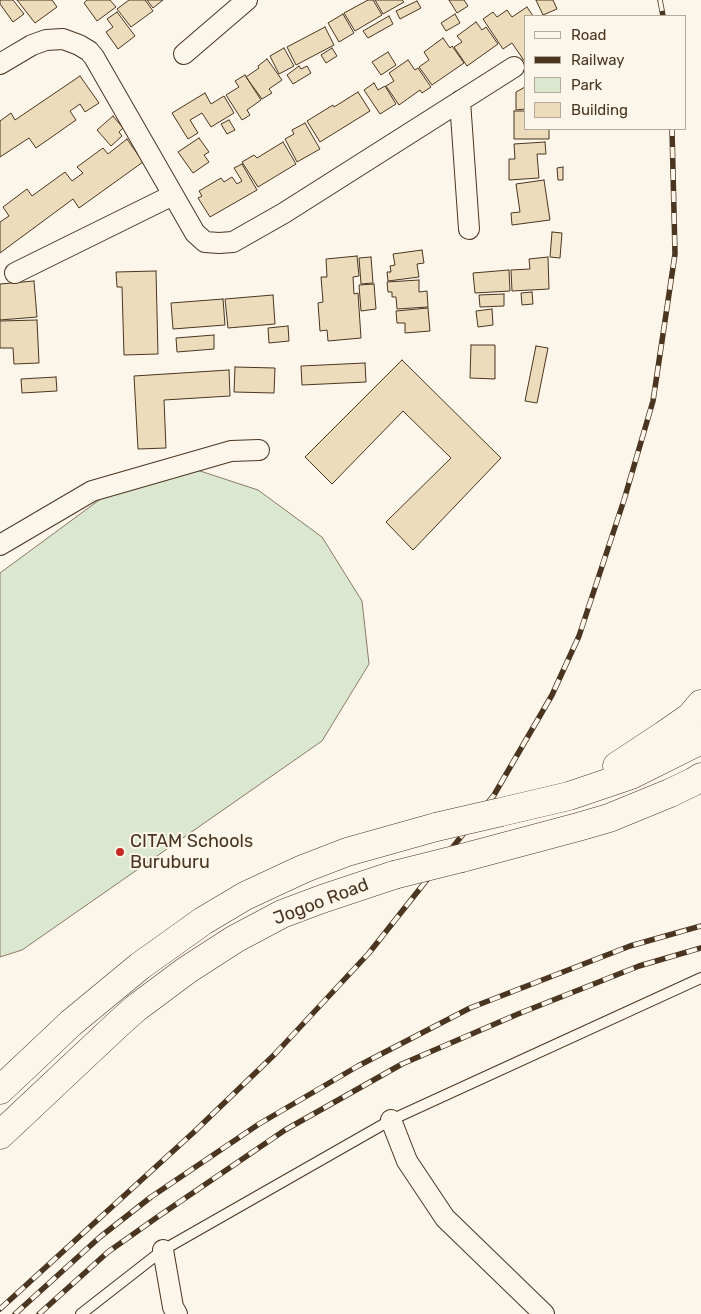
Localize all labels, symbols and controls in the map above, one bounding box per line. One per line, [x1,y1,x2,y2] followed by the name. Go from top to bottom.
[524,15,686,130] legend
[571,26,607,44] text: Road
[571,51,625,69] text: Railway
[571,76,602,94] text: Park
[571,101,628,119] text: Building
[130,831,253,874] place label: CITAM Schools Buruburu
[114,846,126,858] marker: CITAM Schools Buruburu
[270,874,372,930] street label: Jogoo Road

